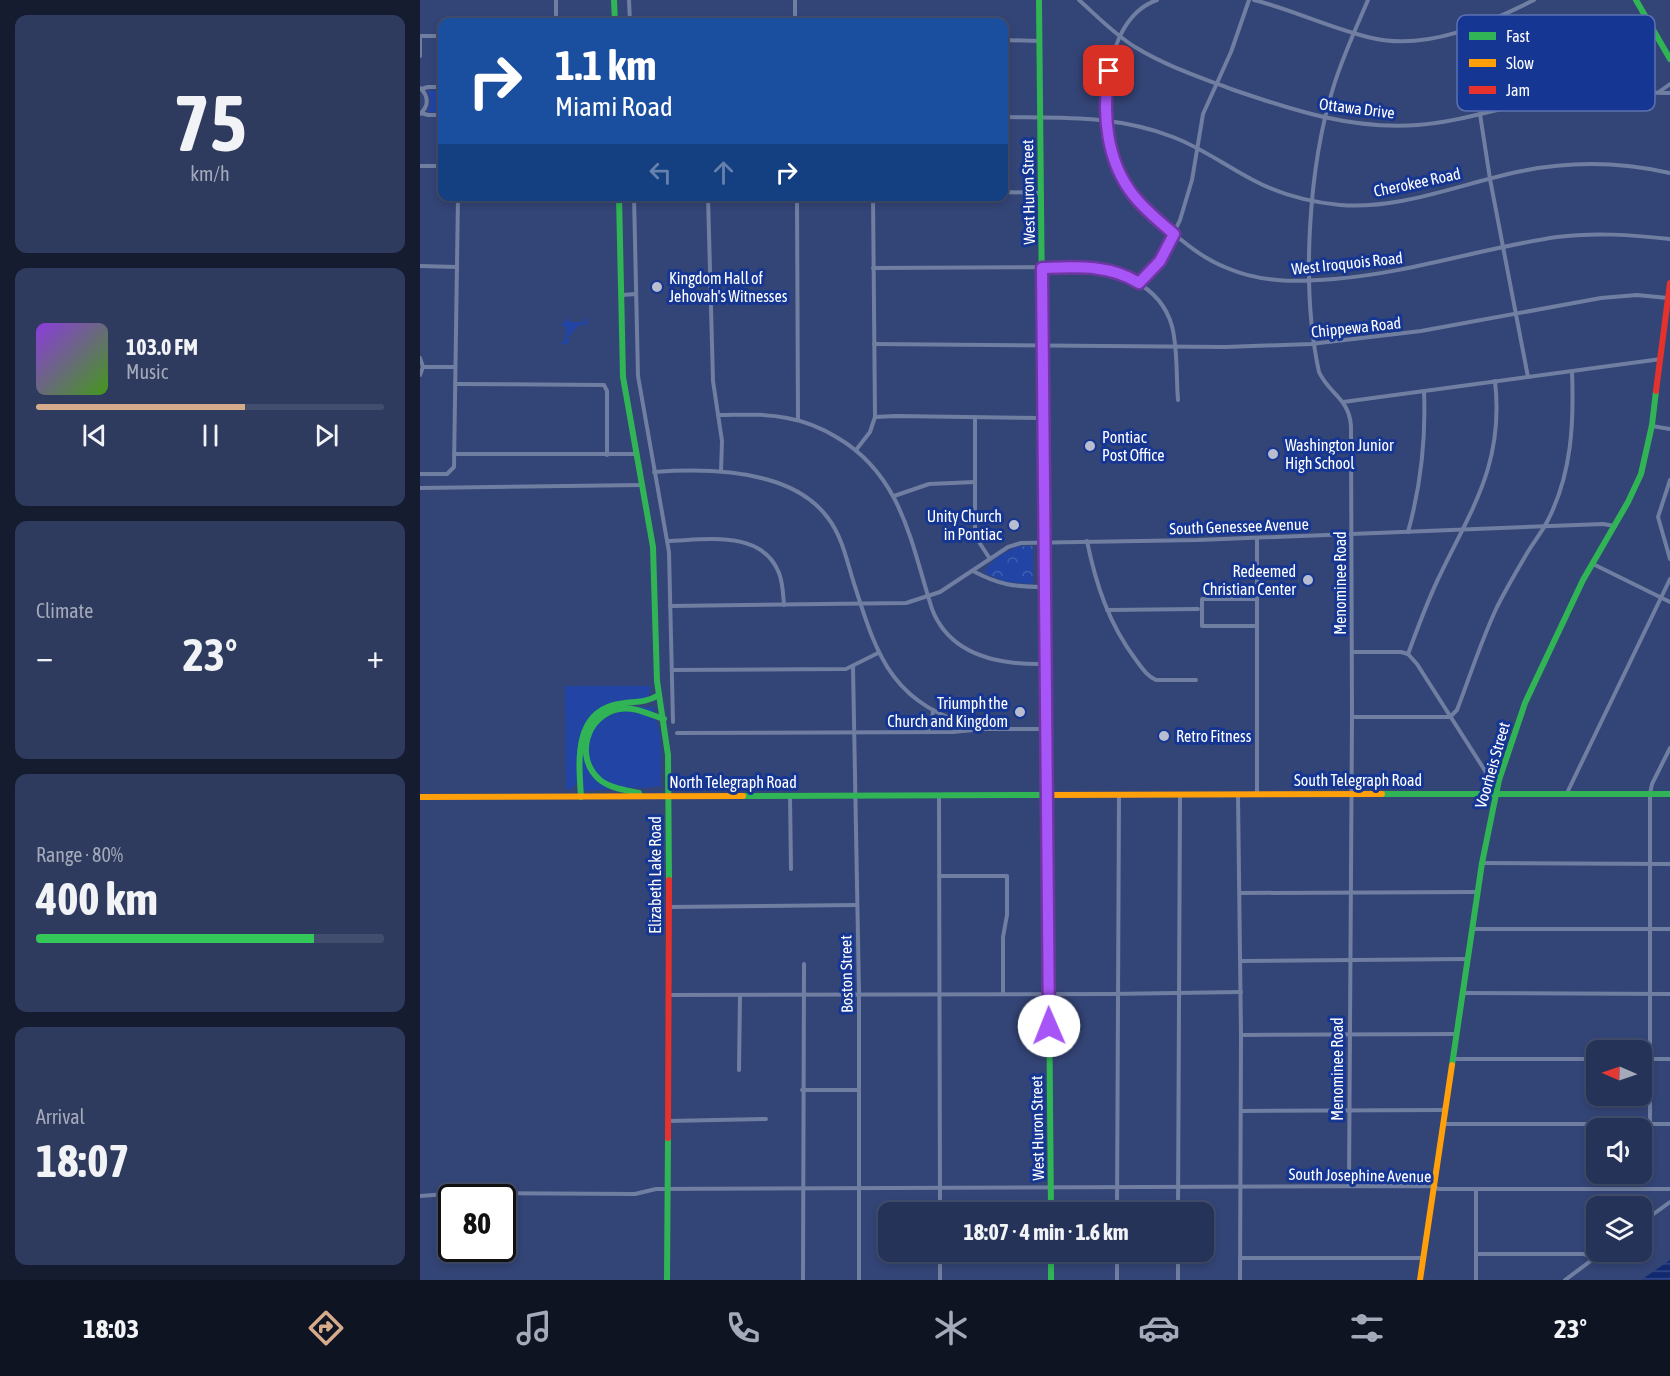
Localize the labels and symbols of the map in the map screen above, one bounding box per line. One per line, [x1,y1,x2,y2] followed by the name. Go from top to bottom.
[1457,15,1655,111] legend
[1506,27,1530,45] text: Fast
[1083,45,1134,96] pin
[1506,54,1534,72] text: Slow
[1506,81,1530,99] text: Jam
[1318,94,1396,122] street label: Ottawa Drive
[1018,139,1038,245] street label: West Huron Street
[1372,164,1462,200] street label: Cherokee Road
[1290,248,1404,279] street label: West Iroquois Road
[669,269,788,305] place label: Kingdom Hall of Jehovah's Witnesses
[650,280,664,294] marker: Kingdom Hall of Jehovah's Witnesses
[1310,313,1402,342] street label: Chippewa Road
[1102,428,1165,464] place label: Pontiac Post Office
[1285,436,1394,473] place label: Washington Junior High School
[1083,439,1097,453] marker: Pontiac Post Office
[1266,447,1280,461] marker: Washington Junior High School
[927,507,1002,543] place label: Unity Church in Pontiac
[1169,515,1309,537] street label: South Genessee Avenue
[1007,518,1021,532] marker: Unity Church in Pontiac
[1331,531,1349,635] street label: Menominee Road
[1203,562,1296,598] place label: Redeemed Christian Center
[1301,573,1315,587] marker: Redeemed Christian Center
[887,694,1008,731] place label: Triumph the Church and Kingdom
[1013,705,1027,719] marker: Triumph the Church and Kingdom
[1471,719,1513,810] street label: Voorheis Street
[1176,727,1252,745] place label: Retro Fitness
[1157,729,1171,743] marker: Retro Fitness
[1294,771,1422,790] street label: South Telegraph Road
[669,773,797,792] street label: North Telegraph Road
[646,816,664,934] street label: Elizabeth Lake Road
[836,935,856,1013] street label: Boston Street
[1017,994,1081,1058] position arrow
[1328,1017,1346,1121] street label: Menominee Road
[1586,1040,1652,1106] north arrow
[1027,1075,1047,1181] street label: West Huron Street
[1289,1165,1431,1186] street label: South Josephine Avenue
[438,1184,516,1262] speed limit sign: 80

